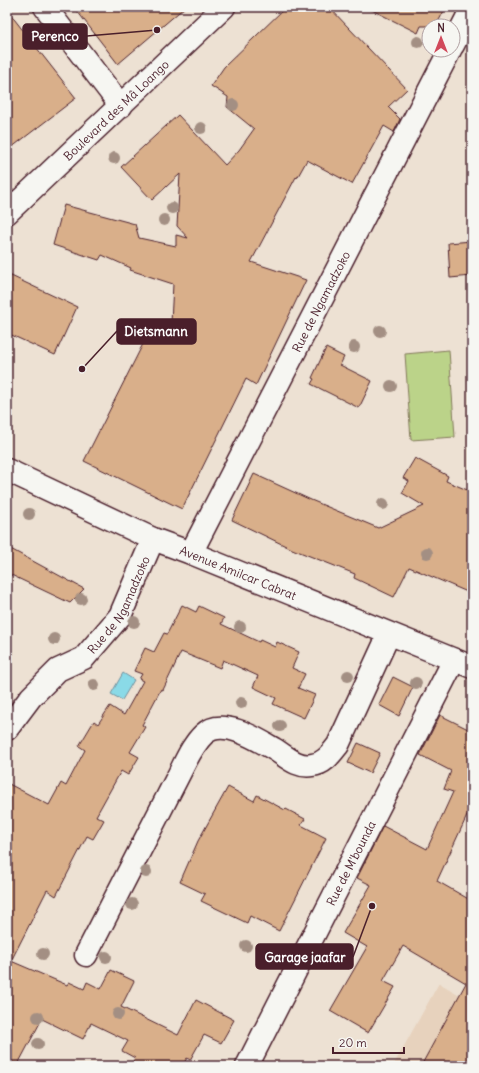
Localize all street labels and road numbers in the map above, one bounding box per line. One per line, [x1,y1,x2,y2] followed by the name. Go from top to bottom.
[60,56,172,163] street label: Boulevard des Mâ Loango
[288,248,353,354] street label: Rue de Ngamadzoko
[178,542,299,603] street label: Avenue Amilcar Cabrat
[84,553,152,656] street label: Rue de Ngamadzoko
[323,818,379,908] street label: Rue de M'bounda

